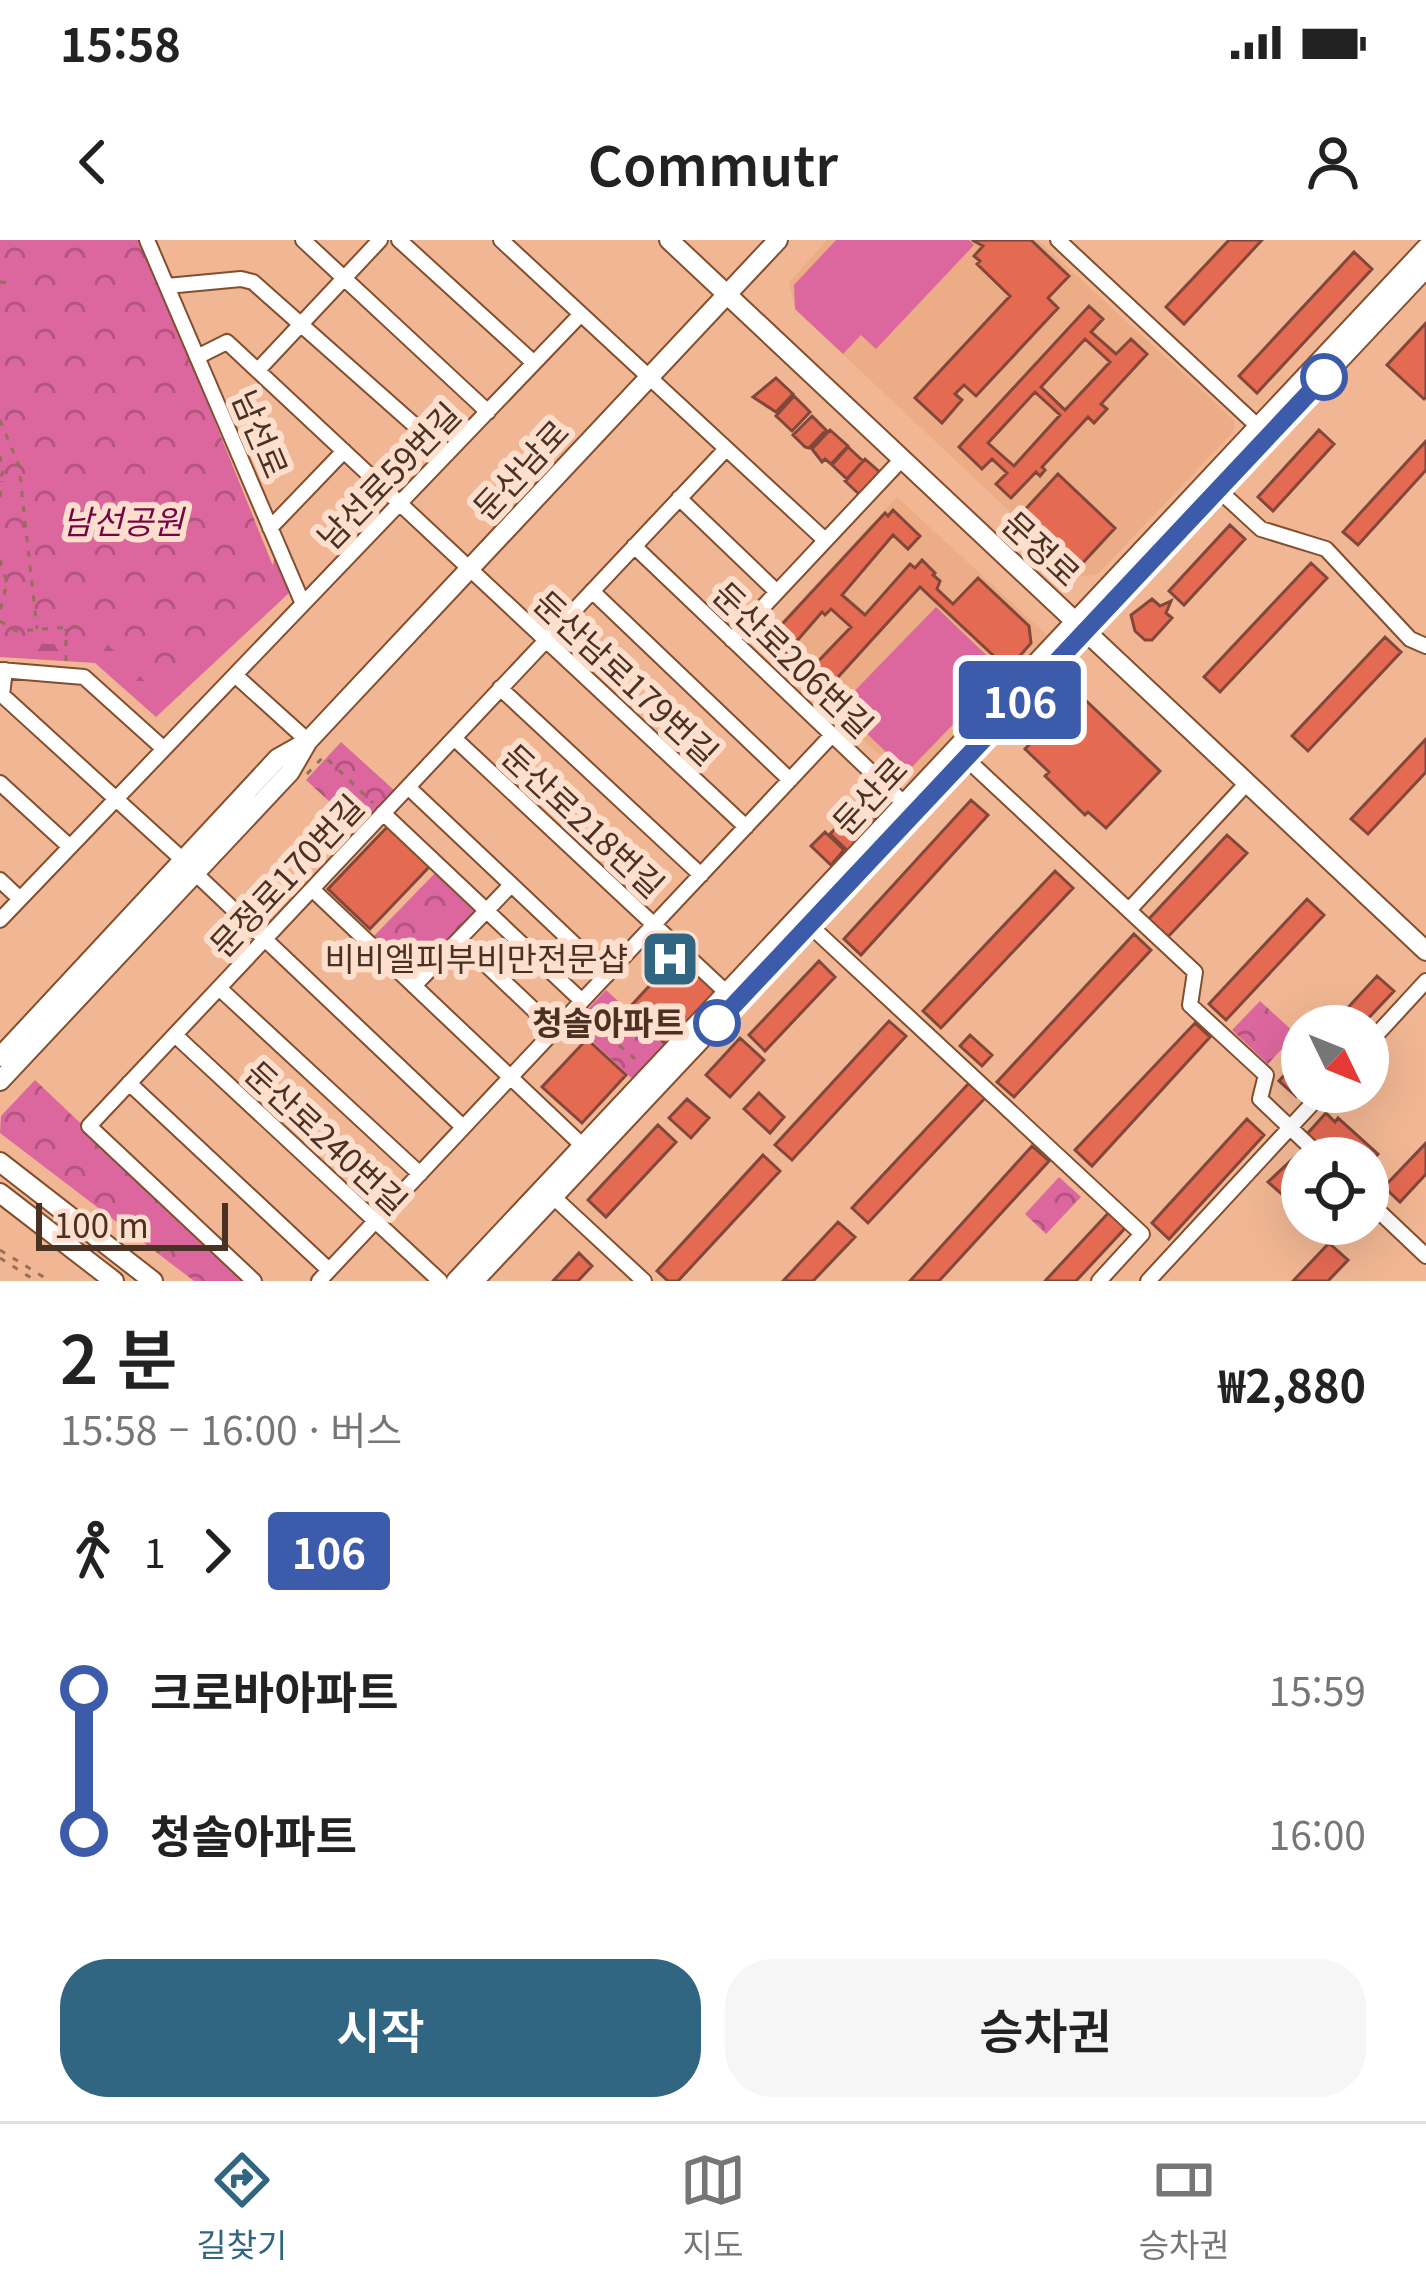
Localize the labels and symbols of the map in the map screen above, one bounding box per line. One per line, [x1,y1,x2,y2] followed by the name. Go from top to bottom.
[1302,355,1346,399] unlabelled marker
[222,382,302,485] street label: 남선로
[305,390,470,559] street label: 남선로59번길
[461,408,579,529] street label: 둔산남로
[62,496,186,544] park label: 남선공원
[993,499,1092,596] street label: 문정로
[703,569,885,748] street label: 둔산로206번길
[524,578,730,775] street label: 둔산남로179번길
[951,661,1089,739] line badge: 106
[492,731,676,908] street label: 둔산로218번길
[820,745,917,844] street label: 둔산로
[197,783,374,967] street label: 문정로170번길
[639,928,701,990] hospital icon: 비비엘피부비만전문샵
[324,933,628,981] place label: 비비엘피부비만전문샵
[532,997,684,1045] place label: 청솔아파트
[695,1001,739,1045] marker: 청솔아파트
[1281,1005,1389,1113] north arrow
[235,1048,419,1225] street label: 둔산로240번길
[36,1197,228,1250] scale bar

